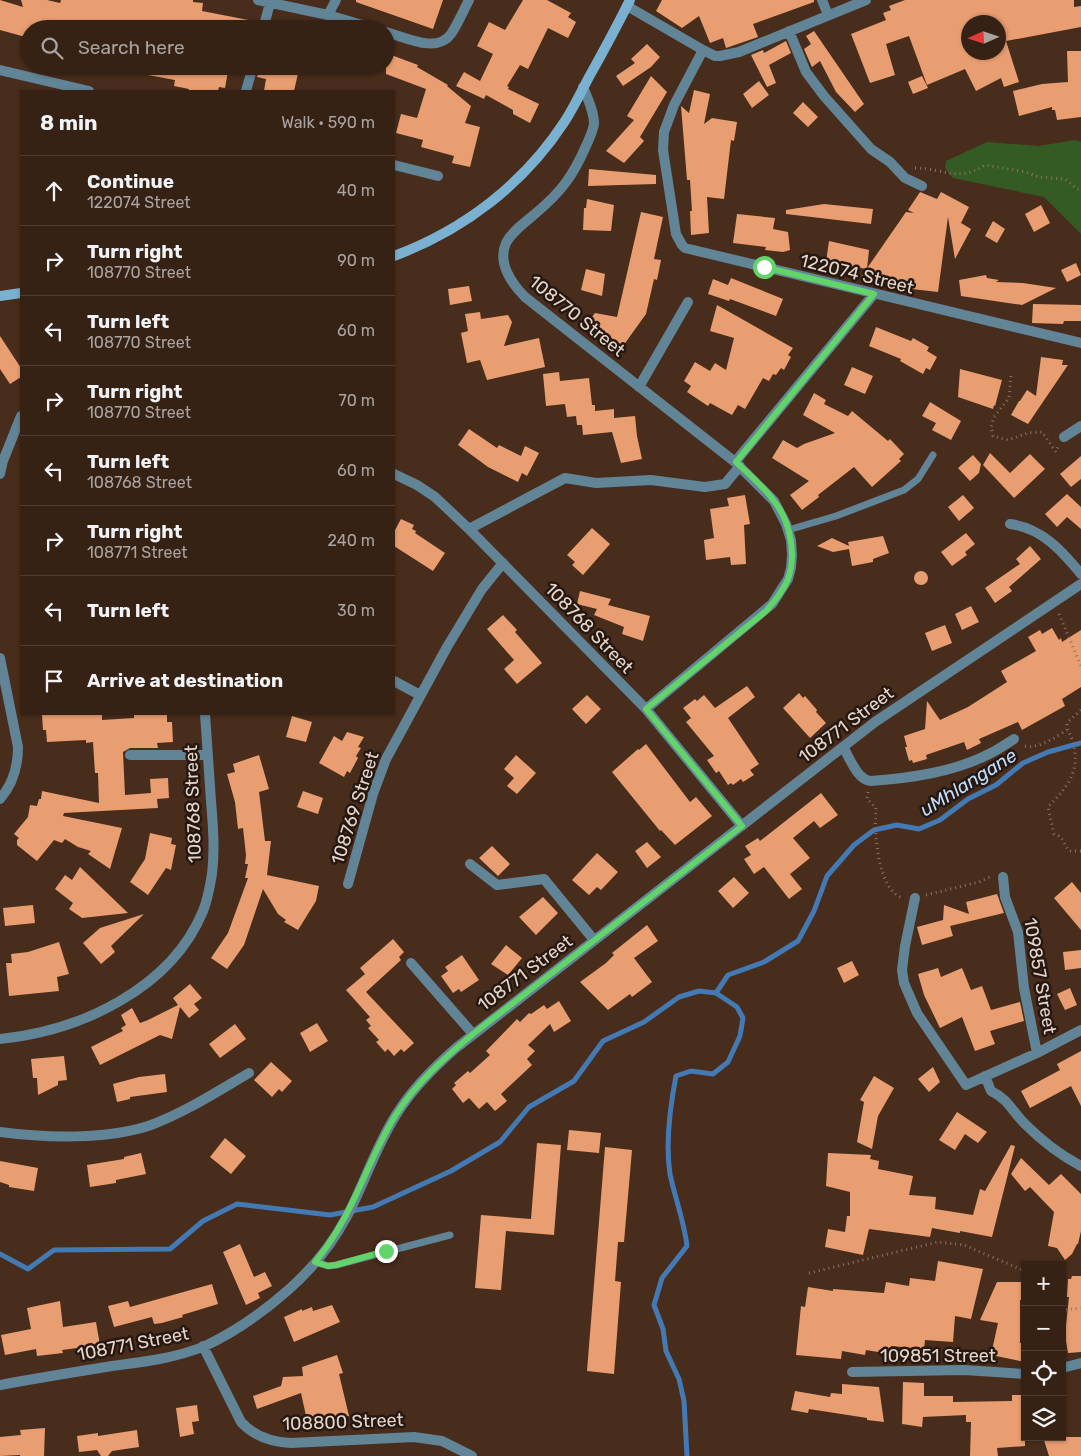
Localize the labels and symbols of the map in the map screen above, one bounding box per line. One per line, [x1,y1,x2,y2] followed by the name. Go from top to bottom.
[961,15,1006,60] north arrow
[798,249,916,299] street label: 122074 Street
[753,256,776,279] route start
[525,271,629,361] street label: 108770 Street
[540,578,638,678] street label: 108768 Street
[794,682,898,768] street label: 108771 Street
[916,743,1021,821] water label: uMhlangane
[180,745,206,863] street label: 108768 Street
[326,749,384,867] street label: 108769 Street
[1019,916,1061,1036] street label: 109857 Street
[473,930,577,1016] street label: 108771 Street
[375,1240,398,1263] route end
[75,1322,191,1366] street label: 108771 Street
[880,1345,996,1367] street label: 109851 Street
[282,1409,404,1435] street label: 108800 Street

